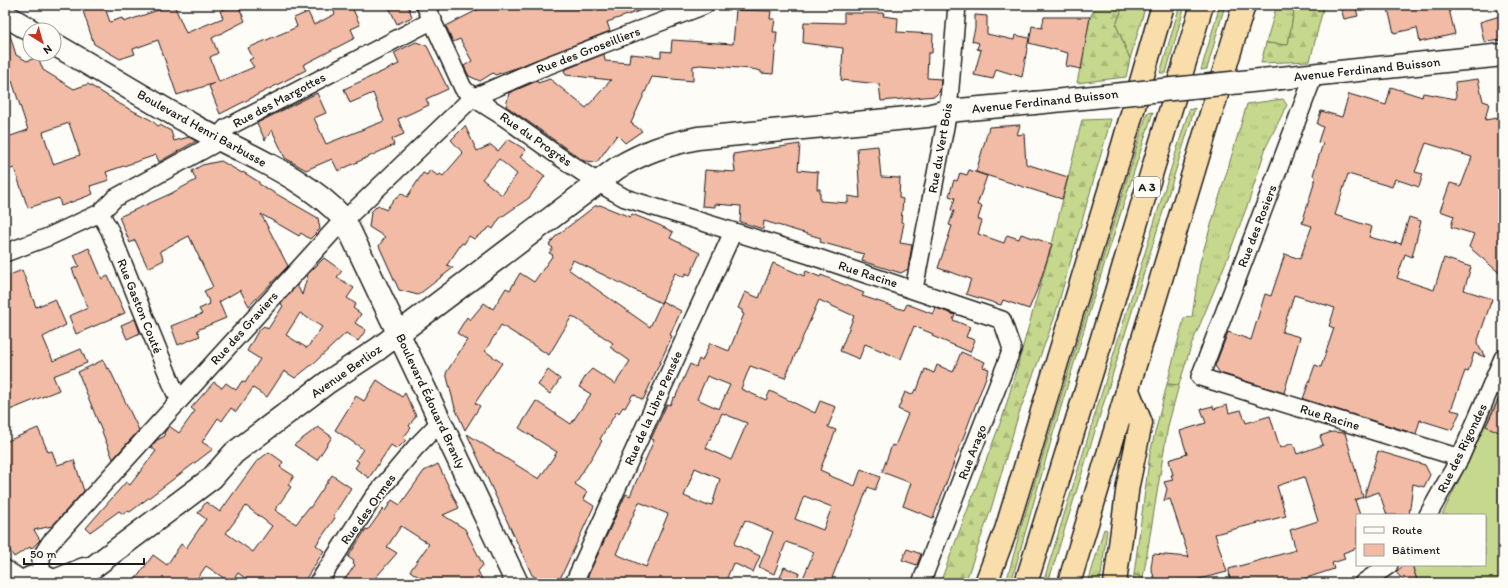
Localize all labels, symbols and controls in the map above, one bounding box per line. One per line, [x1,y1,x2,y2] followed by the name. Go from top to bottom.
[22,22,62,62] north arrow
[534,23,642,77] street label: Rue des Groseilliers
[41,42,55,57] text: N
[1293,54,1442,84] street label: Avenue Ferdinand Buisson
[230,69,328,131] street label: Rue des Margottes
[135,86,269,170] street label: Boulevard Henri Barbusse
[971,86,1120,116] street label: Avenue Ferdinand Buisson
[925,101,955,194] street label: Rue du Vert Bois
[497,109,575,169] street label: Rue du Progrès
[1134,177,1160,197] road number: A 3
[1234,182,1280,269] street label: Rue des Rosiers
[114,256,166,356] street label: Rue Gaston Couté
[836,257,900,291] street label: Rue Racine
[207,288,281,368] street label: Rue des Graviers
[393,331,469,471] street label: Boulevard Édouard Branly
[308,341,384,401] street label: Avenue Berlioz
[621,348,685,468] street label: Rue de la Libre Pensée
[1298,401,1362,433] street label: Rue Racine
[1434,401,1490,495] street label: Rue des Rigondes
[955,422,989,482] street label: Rue Arago
[337,471,399,547] street label: Rue des Ormes
[1356,514,1486,566] legend
[1392,523,1422,537] text: Route
[24,540,144,566] scale bar
[1392,543,1441,557] text: Bâtiment
[30,547,56,561] text: 50 m

